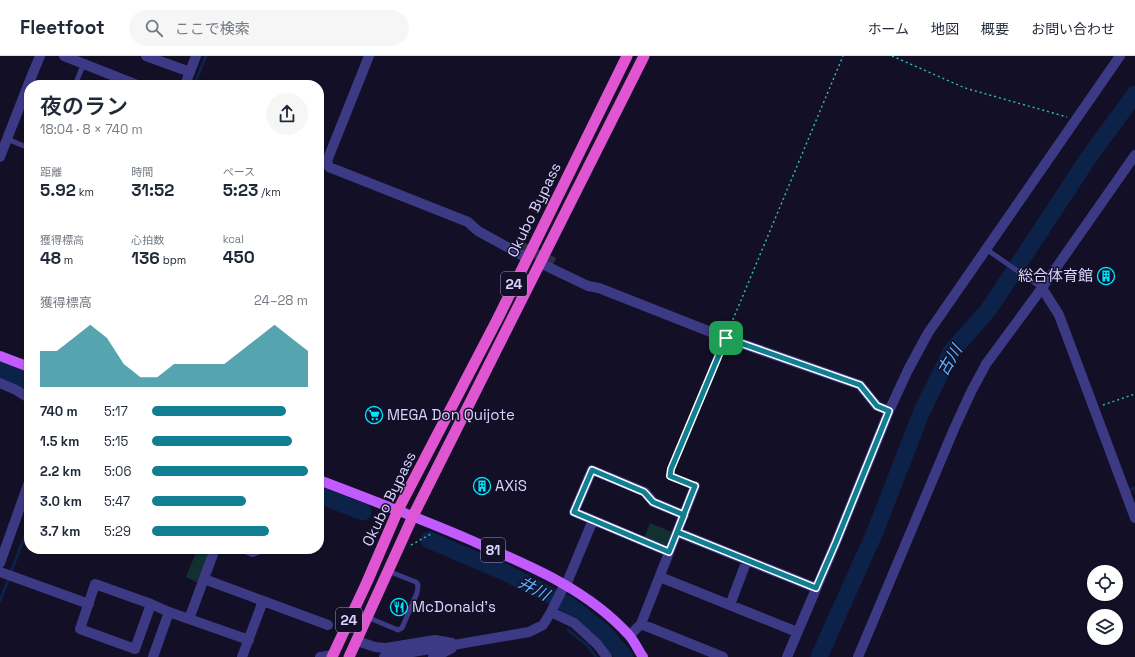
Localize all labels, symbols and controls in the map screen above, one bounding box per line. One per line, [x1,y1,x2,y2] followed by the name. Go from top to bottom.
[129,10,409,46] search box
[20,15,105,40] text: Fleetfoot
[143,17,165,39] icon: search
[175,19,250,38] text: ここで検索
[867,20,909,38] text: ホーム
[931,20,959,38] text: 地図
[981,20,1009,38] text: 概要
[1031,20,1115,38] text: お問い合わせ
[40,92,128,120] text: 夜のラン
[266,93,308,135] button: share
[40,121,143,138] text: 18:04 · 8 × 740 m
[502,159,565,260] street label: Okubo Bypass
[40,165,62,179] text: 距離
[131,165,153,179] text: 時間
[223,165,255,179] text: ペース
[40,179,76,201] text: 5.92
[131,179,174,201] text: 31:52
[223,179,258,201] text: 5:23
[76,185,94,199] text: km
[258,185,281,199] text: /km
[223,232,244,246] text: kcal
[40,233,84,247] text: 獲得標高
[131,233,164,247] text: 心拍数
[223,246,255,268] text: 450
[40,247,61,269] text: 48
[131,247,160,269] text: 136
[61,253,73,267] text: m
[160,253,186,267] text: bpm
[1018,266,1093,285] place label: 総合体育館
[1096,266,1116,286] building icon: 総合体育館
[501,272,527,296] road number: 24
[254,292,308,309] text: 24–28 m
[40,294,92,311] text: 獲得標高
[709,321,743,355] pin
[715,327,737,349] icon: arrive
[932,339,968,379] water label: 古川
[40,403,78,420] text: 740 m
[104,403,128,420] text: 5:17
[364,405,384,425] supermarket icon: MEGA Don Quijote
[387,405,515,424] place label: MEGA Don Quijote
[40,433,79,450] text: 1.5 km
[104,433,128,450] text: 5:15
[357,448,420,549] street label: Okubo Bypass
[40,463,81,480] text: 2.2 km
[104,463,131,480] text: 5:06
[472,476,492,496] building icon: AXiS
[495,476,527,495] place label: AXiS
[40,493,82,510] text: 3.0 km
[104,493,130,510] text: 5:47
[40,523,80,540] text: 3.7 km
[104,523,131,540] text: 5:29
[481,538,505,562] road number: 81
[1087,565,1123,645] map controls
[1087,565,1123,601] button: locate
[515,572,555,606] water label: 井川
[389,597,409,617] restaurant icon: McDonald's
[412,597,496,616] place label: McDonald's
[336,608,362,632] road number: 24
[1087,609,1123,645] button: layers

